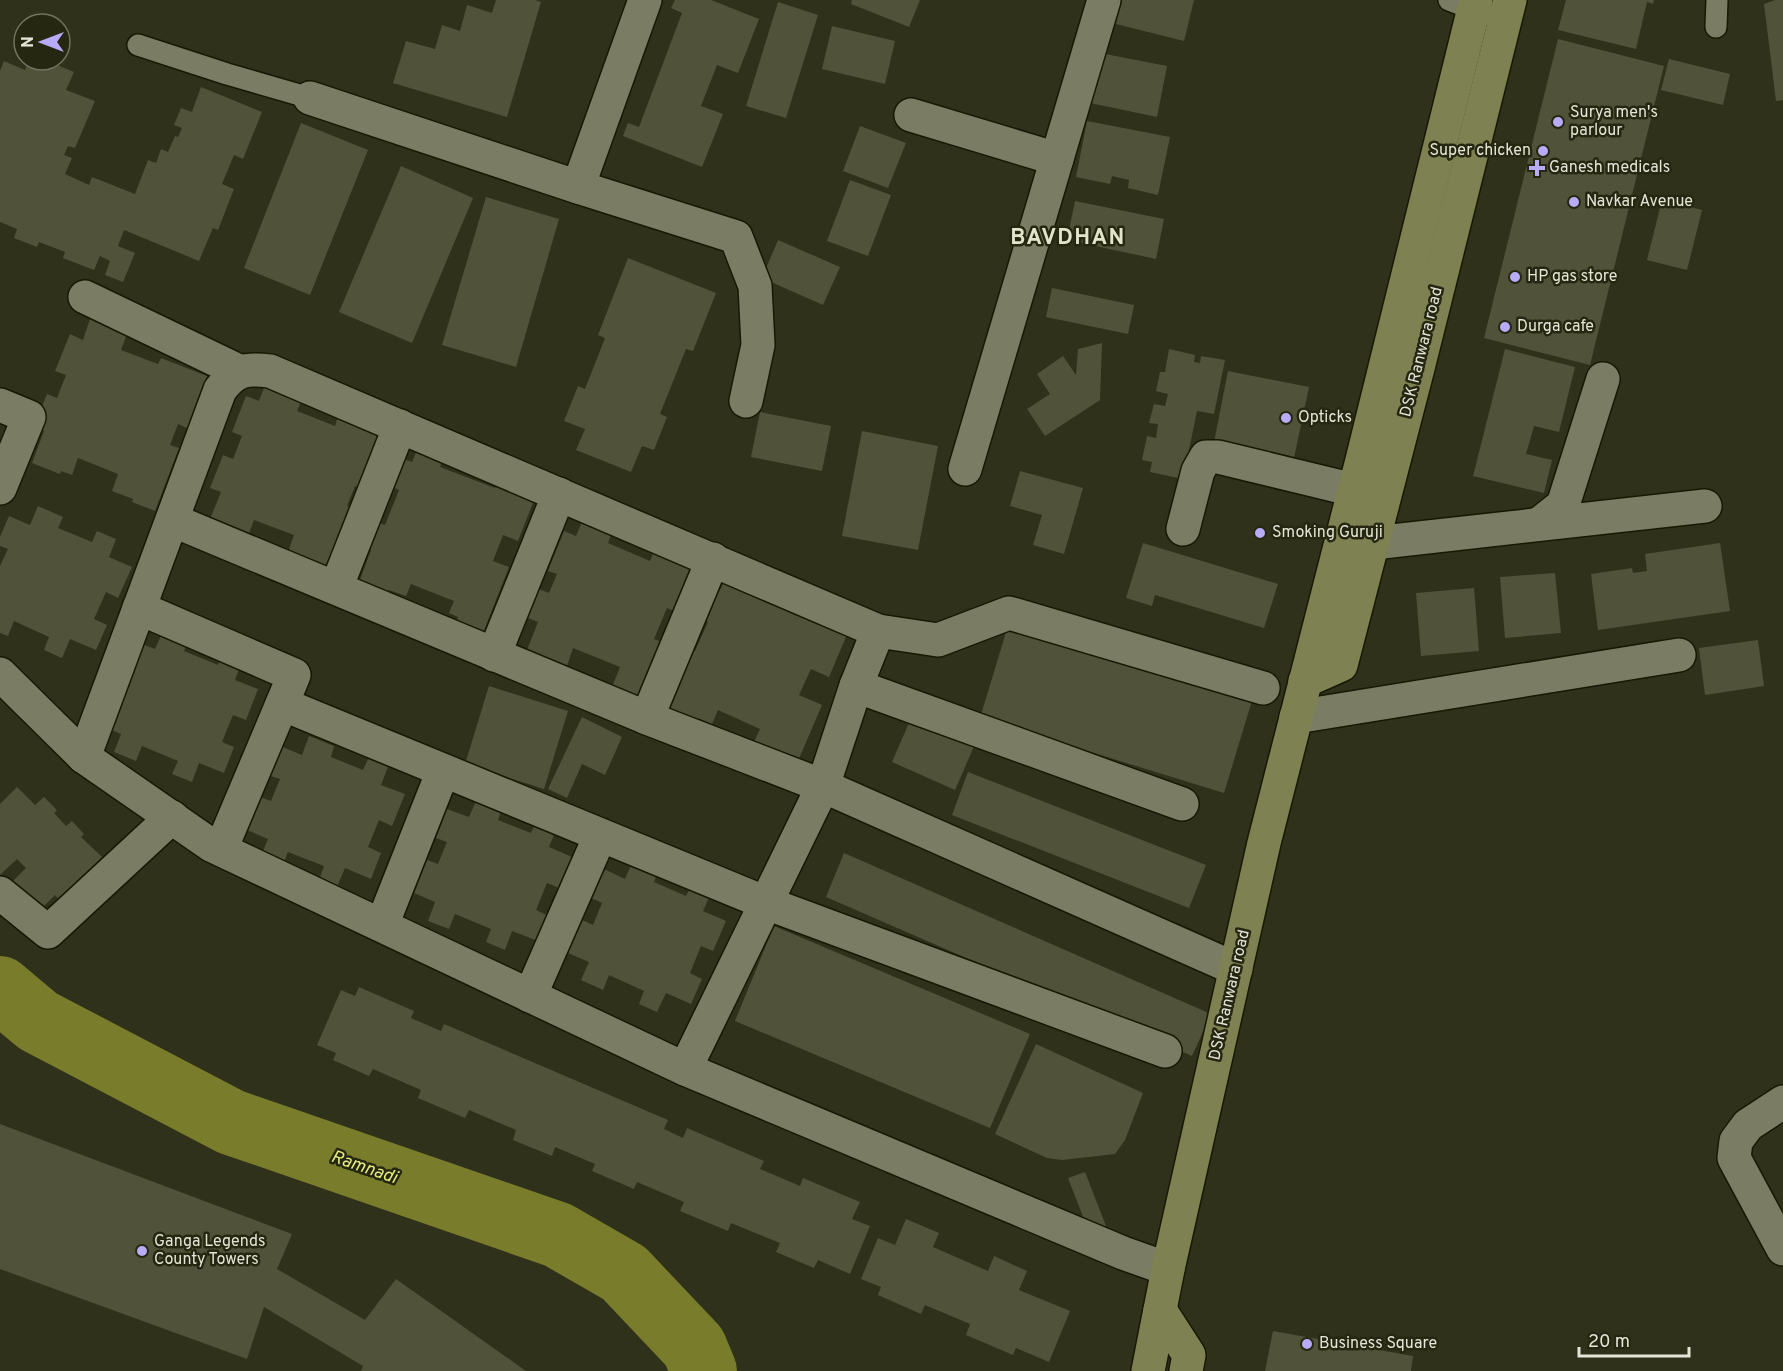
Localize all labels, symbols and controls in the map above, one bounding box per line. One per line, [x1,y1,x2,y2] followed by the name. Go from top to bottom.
[12,12,72,72] north arrow
[19,36,39,48] text: N
[1570,103,1658,141] place label: Surya men's parlour
[1551,115,1565,129] marker: Surya men's parlour
[1429,141,1531,161] place label: Super chicken
[1536,144,1550,158] marker: Super chicken
[1549,158,1670,178] place label: Ganesh medicals
[1530,161,1544,175] marker: Ganesh medicals
[1586,192,1693,212] place label: Navkar Avenue
[1567,195,1581,209] marker: Navkar Avenue
[1010,225,1126,252] district label: BAVDHAN
[1527,267,1617,287] place label: HP gas store
[1508,270,1522,284] marker: HP gas store
[1396,285,1448,419] street label: DSK Ranwara road
[1517,317,1594,337] place label: Durga cafe
[1498,320,1512,334] marker: Durga cafe
[1298,408,1352,428] place label: Opticks
[1279,411,1293,425] marker: Opticks
[1272,523,1383,543] place label: Smoking Guruji
[1253,526,1267,540] marker: Smoking Guruji
[1205,928,1255,1062] street label: DSK Ranwara road
[328,1146,402,1191] water label: Ramnadi
[154,1232,265,1270] place label: Ganga Legends County Towers
[135,1244,149,1258] marker: Ganga Legends County Towers
[1579,1320,1688,1358] scale bar
[1588,1331,1630,1354] text: 20 m
[1319,1334,1437,1354] place label: Business Square
[1300,1337,1314,1351] marker: Business Square

